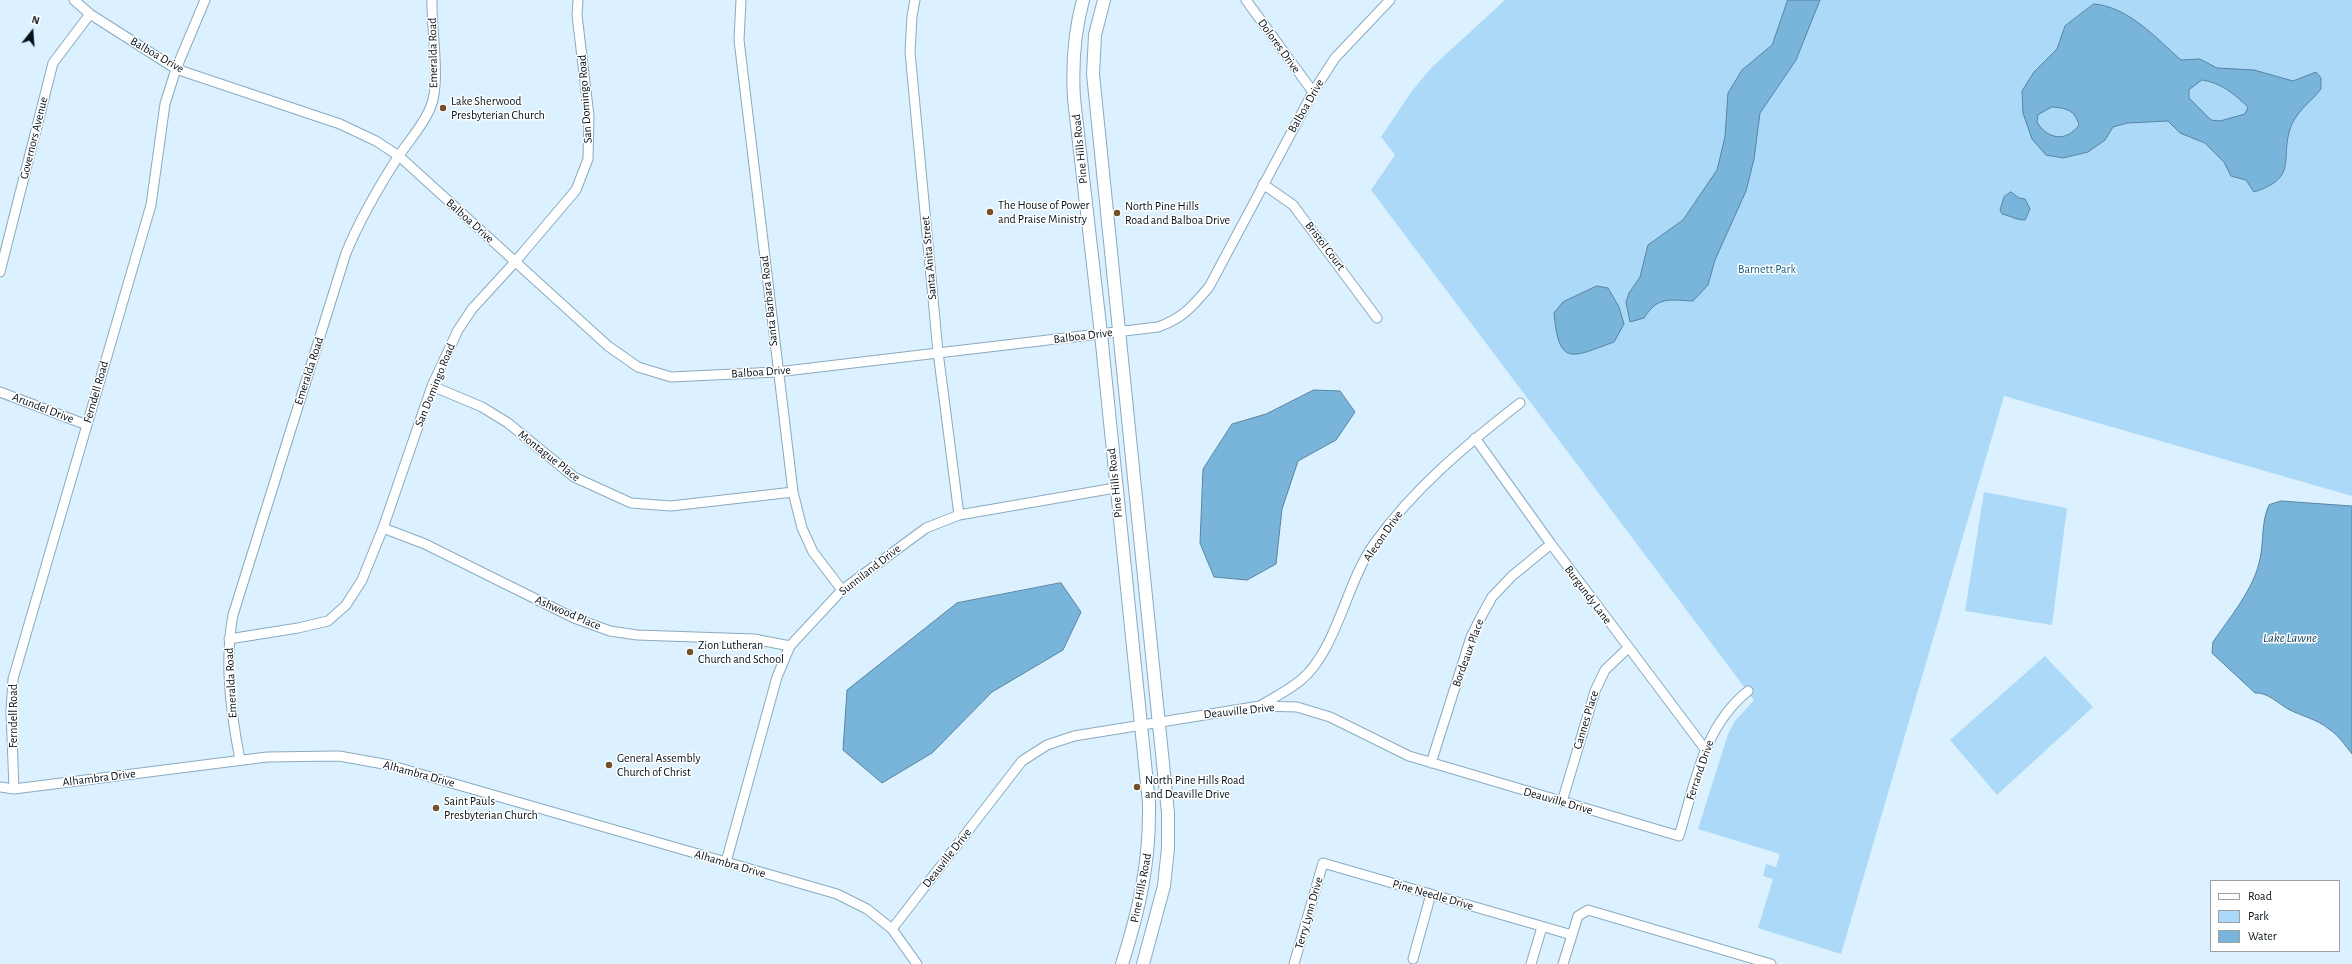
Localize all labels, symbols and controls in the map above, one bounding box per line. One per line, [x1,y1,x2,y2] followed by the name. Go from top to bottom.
[12,12,52,52] north arrow
[30,14,41,26] text: N
[1255,16,1303,76] street label: Dolores Drive
[425,18,441,88] street label: Emeralda Road
[128,34,186,76] street label: Balboa Drive
[575,54,595,144] street label: San Domingo Road
[1285,77,1327,135] street label: Balboa Drive
[451,94,545,122] place label: Lake Sherwood Presbyterian Church
[17,95,51,181] street label: Governors Avenue
[438,103,448,113] marker: Lake Sherwood Presbyterian Church
[1069,113,1091,185] street label: Pine Hills Road
[443,196,497,246] street label: Balboa Drive
[998,198,1089,226] place label: The House of Power and Praise Ministry
[1125,199,1230,227] place label: North Pine Hills Road and Balboa Drive
[985,207,995,217] marker: The House of Power and Praise Ministry
[1112,208,1122,218] marker: North Pine Hills Road and Balboa Drive
[918,216,940,300] street label: Santa Anita Street
[1302,219,1348,273] street label: Bristol Court
[757,255,781,347] street label: Santa Barbara Road
[1738,262,1796,276] park label: Barnett Park
[1053,325,1113,347] street label: Balboa Drive
[291,335,327,407] street label: Emeralda Road
[412,341,458,429] street label: San Domingo Road
[80,359,112,425] street label: Ferndell Road
[731,363,791,381] street label: Balboa Drive
[10,390,76,426] street label: Arundel Drive
[515,427,583,485] street label: Montague Place
[1104,447,1126,519] street label: Pine Hills Road
[1360,508,1406,564] street label: Alecon Drive
[836,541,904,599] street label: Sunniland Drive
[1561,563,1615,627] street label: Burgundy Lane
[533,593,603,633] street label: Ashwood Place
[1449,617,1487,689] street label: Bordeaux Place
[2263,630,2317,646] water label: Lake Lawne
[698,638,784,666] place label: Zion Lutheran Church and School
[222,647,240,719] street label: Emeralda Road
[685,647,695,657] marker: Zion Lutheran Church and School
[6,684,20,748] street label: Ferndell Road
[1570,689,1602,751] street label: Cannes Place
[1203,700,1275,722] street label: Deauville Drive
[1683,738,1717,802] street label: Ferrand Drive
[617,751,701,779] place label: General Assembly Church of Christ
[382,758,456,790] street label: Alhambra Drive
[604,760,614,770] marker: General Assembly Church of Christ
[62,766,136,790] street label: Alhambra Drive
[1145,773,1245,801] place label: North Pine Hills Road and Deaville Drive
[1132,782,1142,792] marker: North Pine Hills Road and Deaville Drive
[1522,784,1594,818] street label: Deauville Drive
[444,794,538,822] place label: Saint Pauls Presbyterian Church
[431,803,441,813] marker: Saint Pauls Presbyterian Church
[919,826,975,890] street label: Deauville Drive
[693,847,767,881] street label: Alhambra Drive
[1127,852,1155,924] street label: Pine Hills Road
[1292,875,1326,951] street label: Terry Lynn Drive
[1391,877,1475,913] street label: Pine Needle Drive
[2210,880,2340,952] legend
[2248,890,2272,902] text: Road
[2248,910,2269,922] text: Park
[2248,930,2277,942] text: Water

